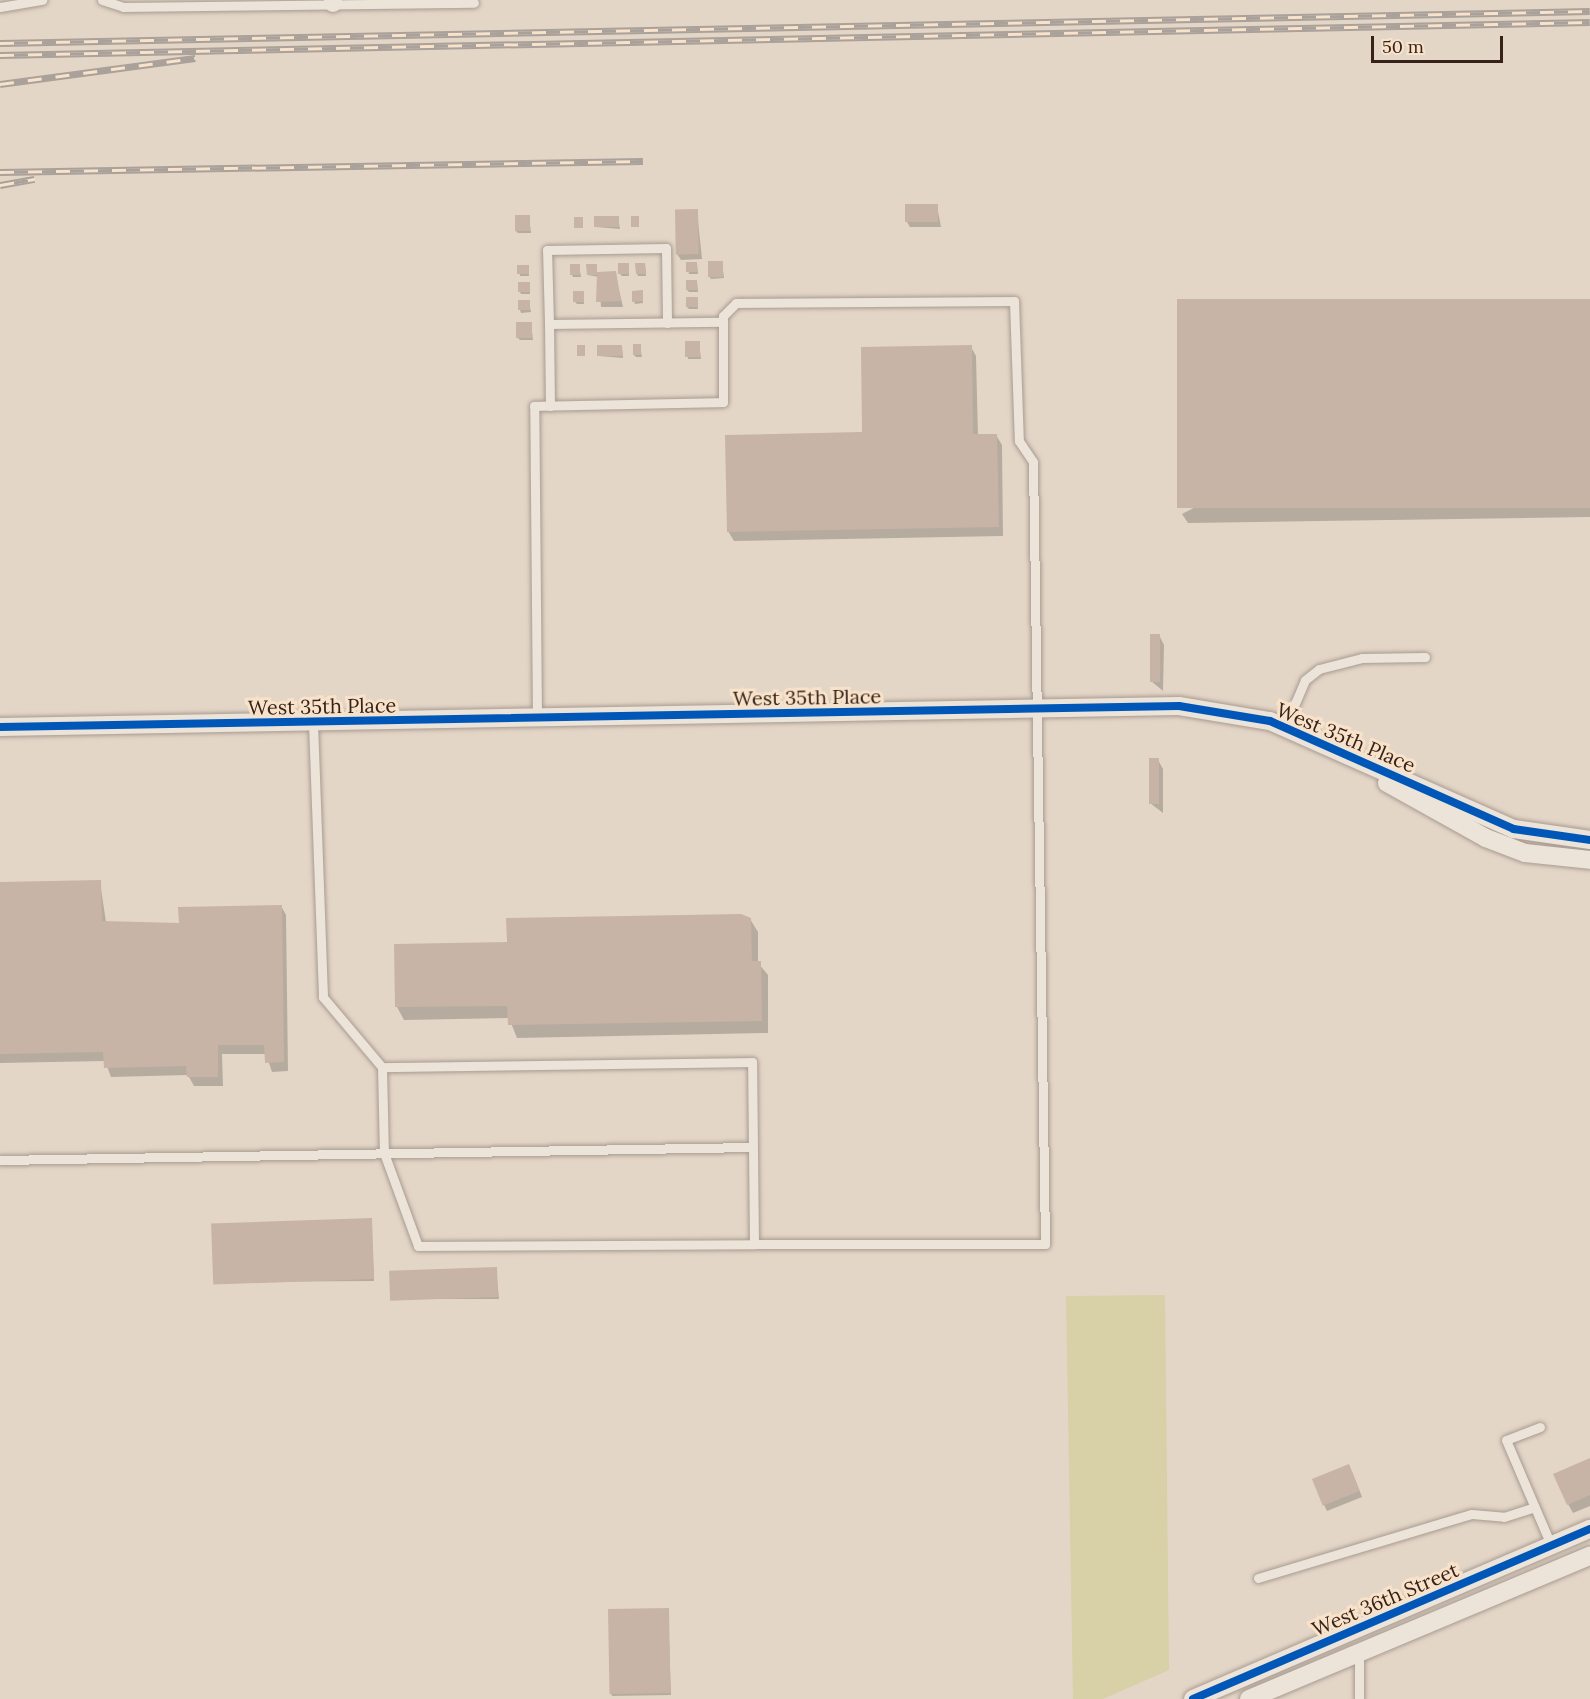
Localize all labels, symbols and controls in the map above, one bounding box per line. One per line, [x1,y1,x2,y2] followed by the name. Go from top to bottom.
[1374,24,1506,62] scale bar
[1382,35,1424,58] text: 50 m
[733,684,881,710] street label: West 35th Place
[248,693,396,719] street label: West 35th Place
[1273,697,1419,777] street label: West 35th Place
[1308,1557,1462,1641] street label: West 36th Street

